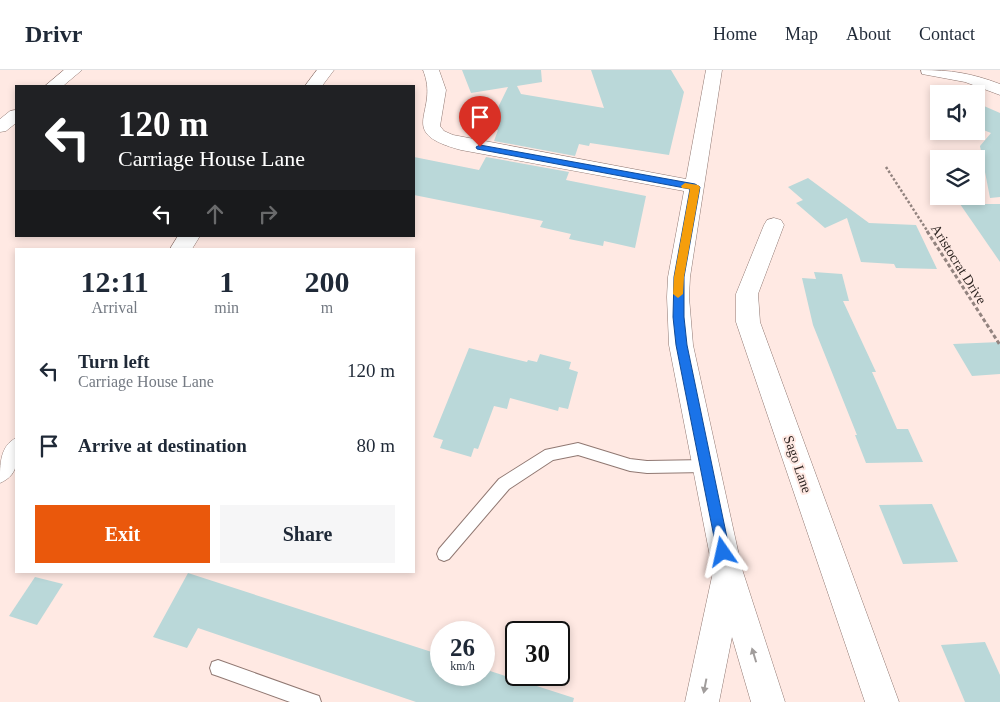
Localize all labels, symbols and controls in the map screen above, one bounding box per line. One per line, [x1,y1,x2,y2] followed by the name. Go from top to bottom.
[25,21,82,47] text: Drivr
[713,24,757,44] text: Home
[785,24,818,44] text: Map
[846,24,891,44] text: About
[919,24,975,44] text: Contact
[930,85,985,205] map controls
[930,85,985,140] button: sound
[459,96,501,147] pin
[466,103,494,131] icon: arrive
[35,105,100,170] icon: left
[118,105,208,144] text: 120 m
[118,146,305,171] text: Carriage House Lane
[930,150,985,205] button: layers
[148,200,176,228] icon: left
[201,200,229,228] icon: ahead
[254,200,282,228] icon: right
[928,222,989,307] street label: Aristocrat Drive
[80,265,149,298] text: 12:11
[219,265,234,298] text: 1
[305,265,350,298] text: 200
[92,299,138,316] text: Arrival
[214,299,239,316] text: min
[321,299,333,316] text: m
[78,351,150,372] text: Turn left
[35,357,63,385] icon: left
[347,360,395,381] text: 120 m
[78,373,214,390] text: Carriage House Lane
[35,432,63,460] icon: arrive
[781,434,814,495] street label: Sago Lane
[78,435,247,456] text: Arrive at destination
[356,435,395,456] text: 80 m
[35,505,210,563] button: Exit
[220,505,395,563] button: Share
[696,525,748,577] position arrow
[505,621,570,686] speed limit sign: 30
[450,634,475,661] text: 26
[750,648,758,663] one-way arrow
[450,659,475,673] text: km/h
[701,678,709,693] one-way arrow

